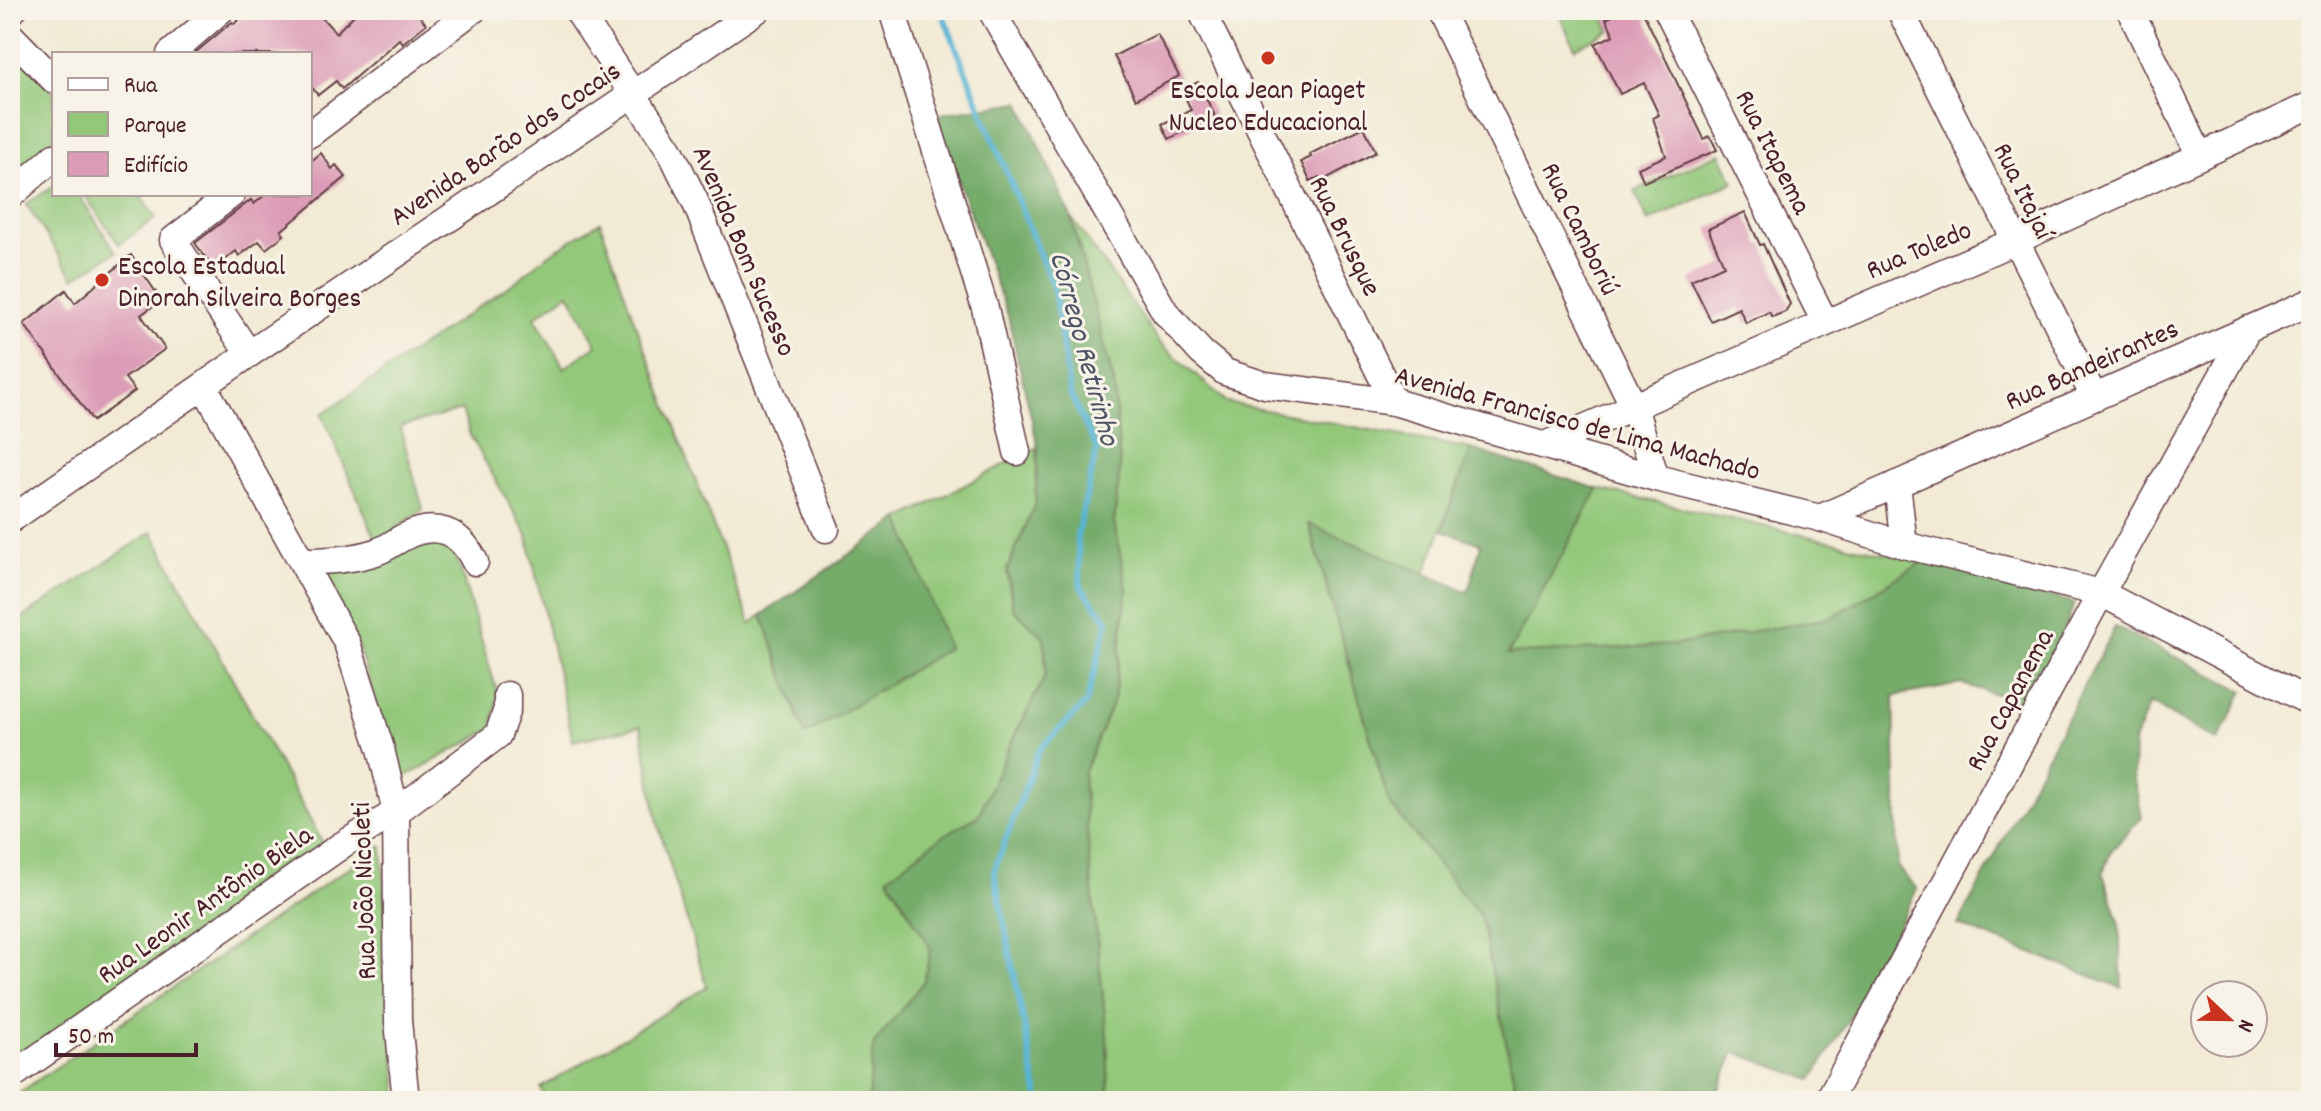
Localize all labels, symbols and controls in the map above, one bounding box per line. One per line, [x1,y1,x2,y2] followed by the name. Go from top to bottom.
[1259,49,1277,67] marker: Escola Jean Piaget Nucleo Educacional
[52,52,312,196] legend
[383,54,630,239] street label: Avenida Barão dos Cocais
[124,70,158,104] text: Rua
[1169,73,1368,145] place label: Escola Jean Piaget Nucleo Educacional
[1722,84,1819,223] street label: Rua Itapema
[124,110,187,144] text: Parque
[1980,137,2062,249] street label: Rua Itajaí
[679,140,804,364] street label: Avenida Bom Sucesso
[124,150,188,184] text: Edifício
[1528,157,1627,304] street label: Rua Camboriú
[1296,170,1389,304] street label: Rua Brusque
[1861,213,1979,293] street label: Rua Toledo
[1035,248,1129,452] water label: Córrego Retirinho
[118,249,361,321] place label: Escola Estadual Dinorah Silveira Borges
[93,271,111,289] marker: Escola Estadual Dinorah Silveira Borges
[2000,311,2186,424] street label: Rua Bandeirantes
[1390,358,1764,494] street label: Avenida Francisco de Lima Machado
[1958,622,2067,780] street label: Rua Capanema
[344,801,390,980] street label: Rua João Nicoleti
[91,817,323,997] street label: Rua Leonir Antônio Biela
[2189,979,2269,1059] north arrow
[56,1007,196,1057] scale bar
[2228,1014,2261,1036] text: N
[68,1021,114,1055] text: 50 m

